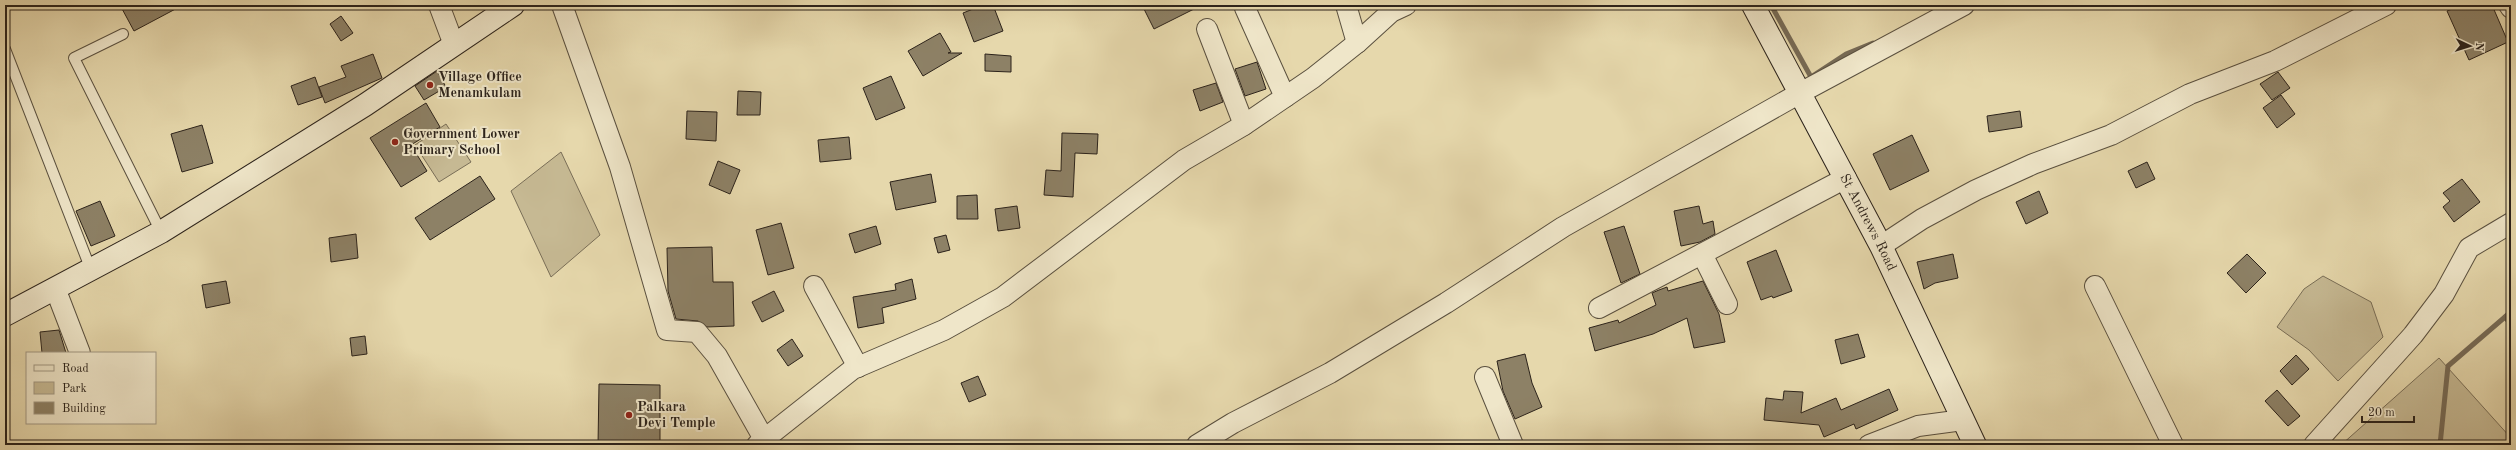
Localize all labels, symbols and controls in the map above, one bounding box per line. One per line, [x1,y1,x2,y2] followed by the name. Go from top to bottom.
[2450,26,2490,66] north arrow
[2473,42,2484,52] text: N
[438,70,522,100] place label: Village Office Menamkulam
[425,80,435,90] marker: Village Office Menamkulam
[403,127,520,157] place label: Government Lower Primary School
[390,137,400,147] marker: Government Lower Primary School
[1837,172,1899,273] street label: St Andrews Road
[26,352,156,424] legend
[62,363,89,375] text: Road
[62,383,87,395] text: Park
[2362,398,2414,424] scale bar
[637,400,716,430] place label: Palkara Devi Temple
[62,403,106,415] text: Building
[2368,407,2395,419] text: 20 m
[624,410,634,420] marker: Palkara Devi Temple

